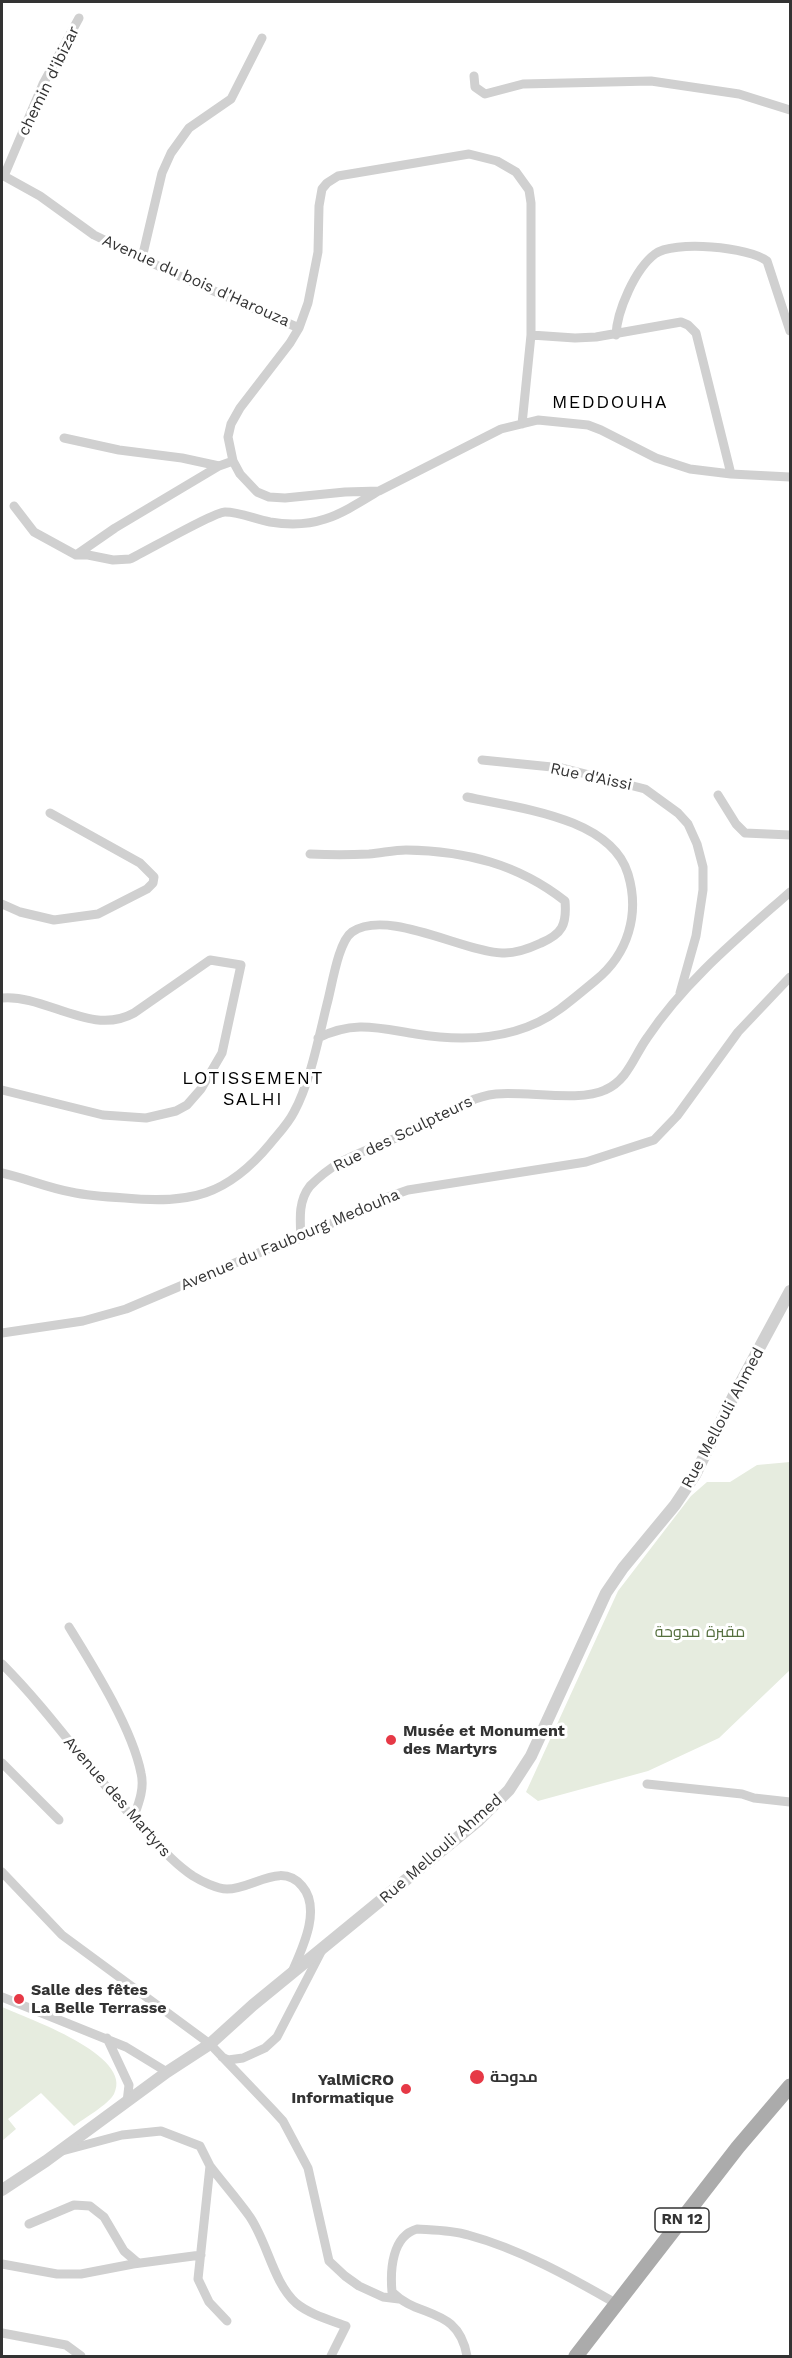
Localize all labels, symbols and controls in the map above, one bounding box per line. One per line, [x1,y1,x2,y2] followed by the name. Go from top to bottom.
[14,23,84,139] street label: chemin d'ibizar
[99,231,293,331] street label: Avenue du bois d'Harouza
[552,392,668,414] district label: MEDDOUHA
[548,759,634,795] street label: Rue d'Aissi
[182,1068,324,1110] district label: LOTISSEMENT SALHI
[330,1092,476,1176] street label: Rue des Sculpteurs
[178,1185,402,1295] street label: Avenue du Faubourg Medouha
[678,1344,768,1492] street label: Rue Mellouli Ahmed
[655,1622,745,1642] park label: مقبرة مدوحة
[403,1721,565,1759] place label: Musée et Monument des Martyrs
[59,1733,175,1861] street label: Avenue des Martyrs
[384,1733,398,1747] marker: Musée et Monument des Martyrs
[376,1790,506,1908] street label: Rue Mellouli Ahmed
[31,1980,166,2018] place label: Salle des fêtes La Belle Terrasse
[12,1992,26,2006] marker: Salle des fêtes La Belle Terrasse
[490,2067,538,2087] place label: مدوحة
[468,2068,486,2086] marker: مدوحة
[291,2070,394,2108] place label: YalMiCRO Informatique
[399,2082,413,2096] marker: YalMiCRO Informatique
[655,2208,709,2232] road number: RN 12

